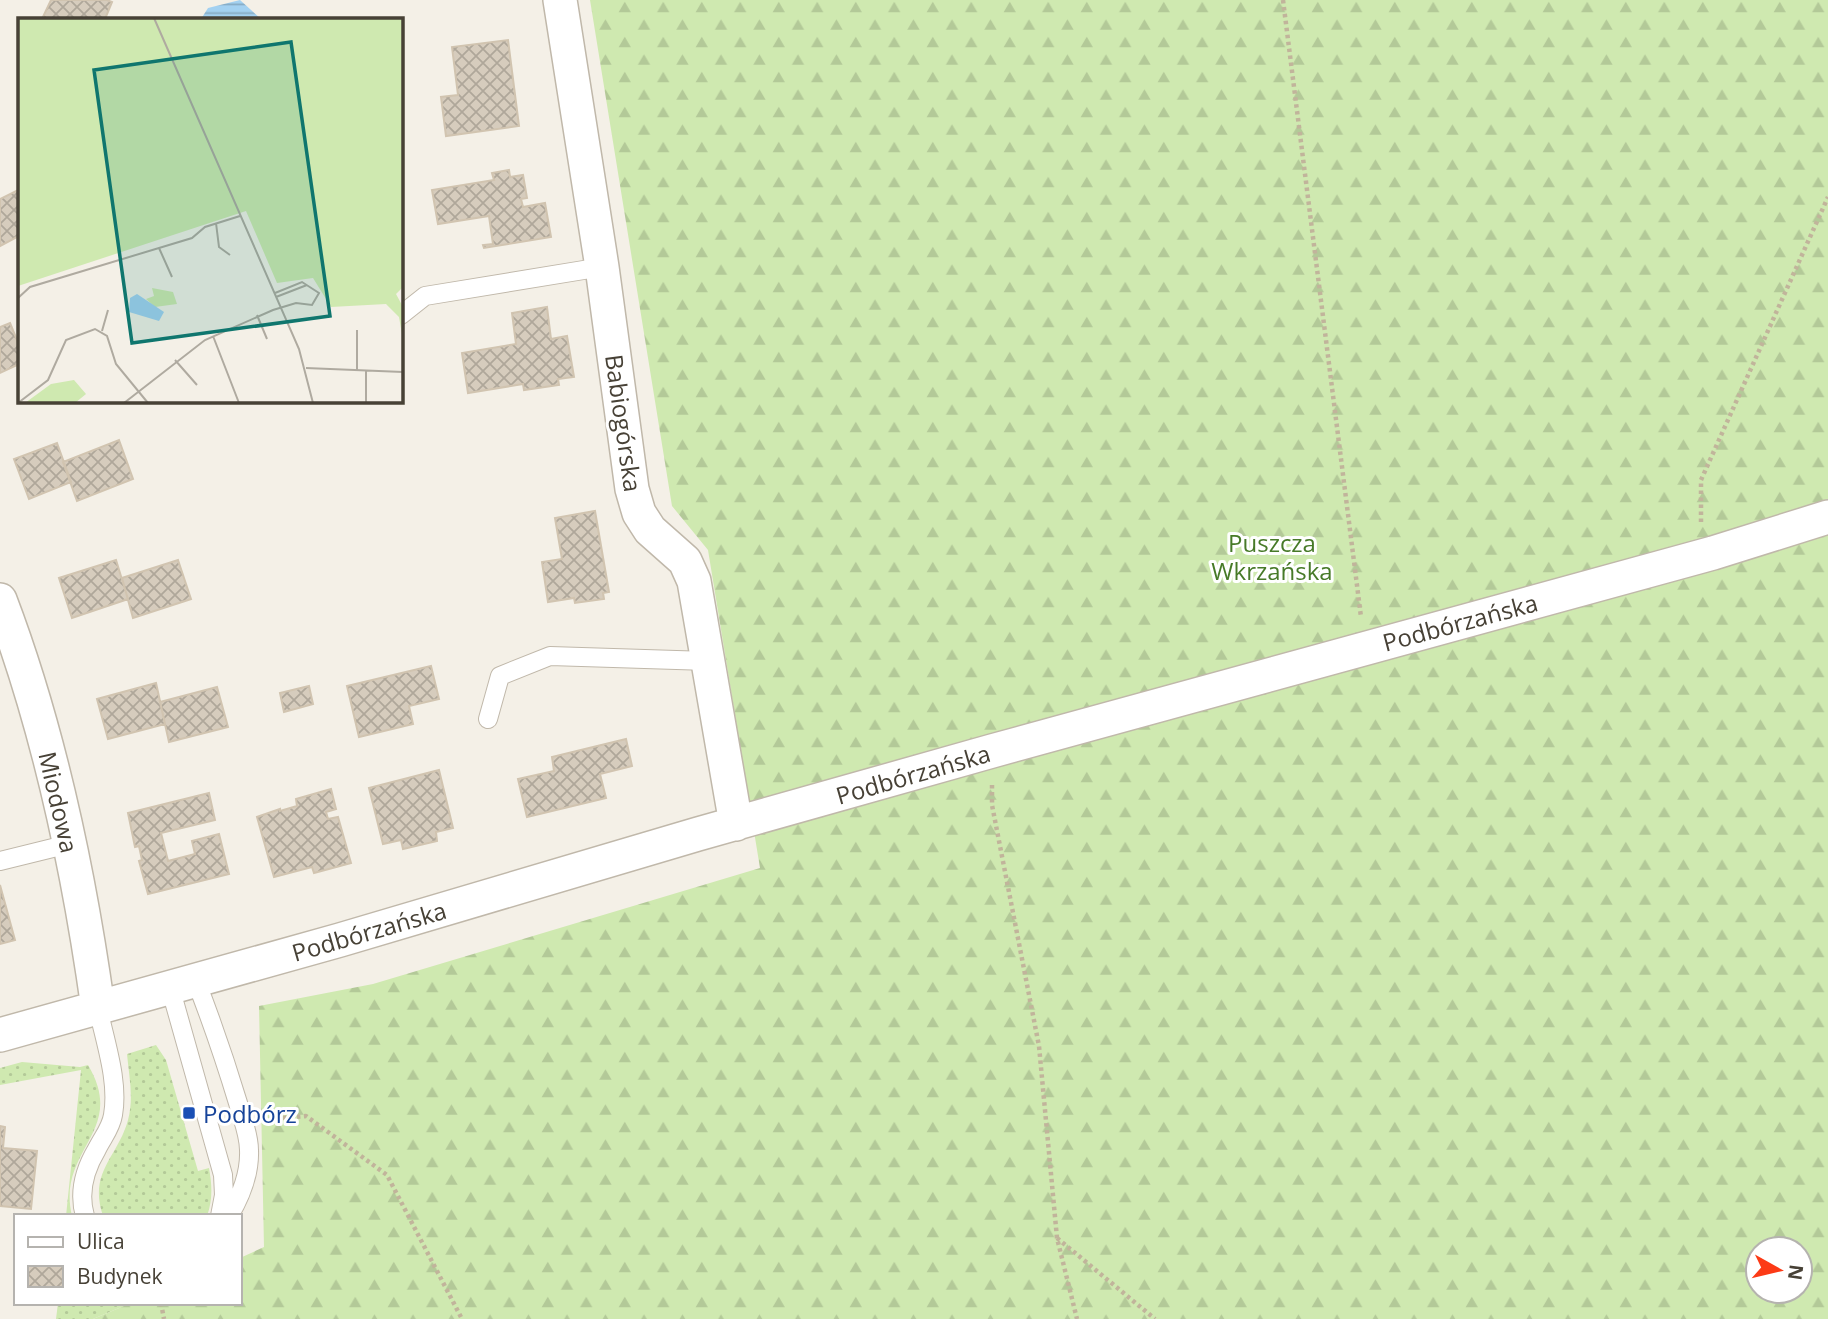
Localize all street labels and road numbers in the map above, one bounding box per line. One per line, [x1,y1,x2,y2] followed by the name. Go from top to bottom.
[598,352,650,494] street label: Babiogórska
[1379,585,1541,659] street label: Podbórzańska
[832,736,994,812] street label: Podbórzańska
[31,748,87,856] street label: Miodowa
[288,893,450,969] street label: Podbórzańska

